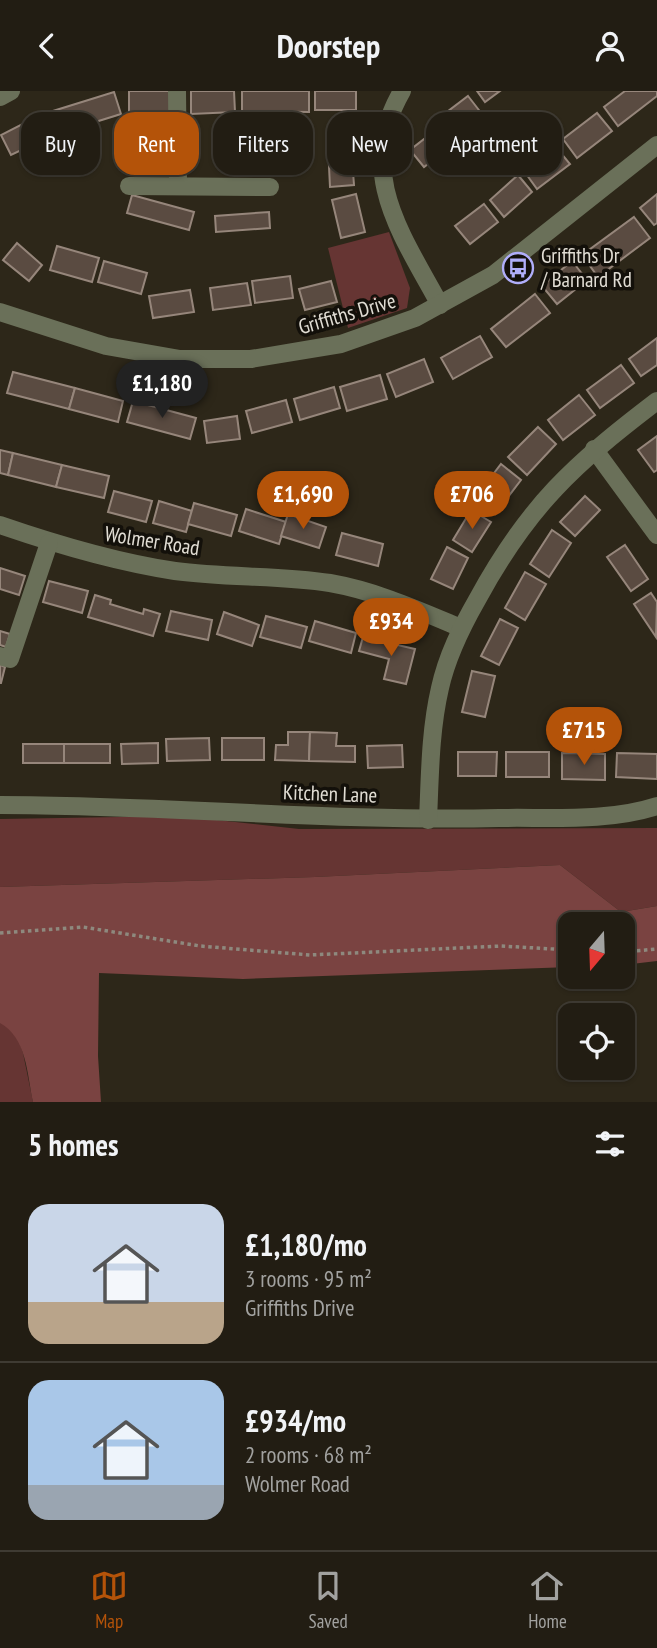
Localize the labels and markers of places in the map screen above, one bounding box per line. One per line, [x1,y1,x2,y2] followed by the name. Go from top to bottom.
[540,242,632,293] place label: Griffiths Dr / Barnard Rd
[501,251,535,285] bus stop icon: Griffiths Dr / Barnard Rd
[105,361,219,420] pin: £1,180
[246,471,360,531] pin: £1,690
[431,471,513,531] pin: £706
[350,599,432,658] pin: £934
[543,707,625,767] pin: £715

